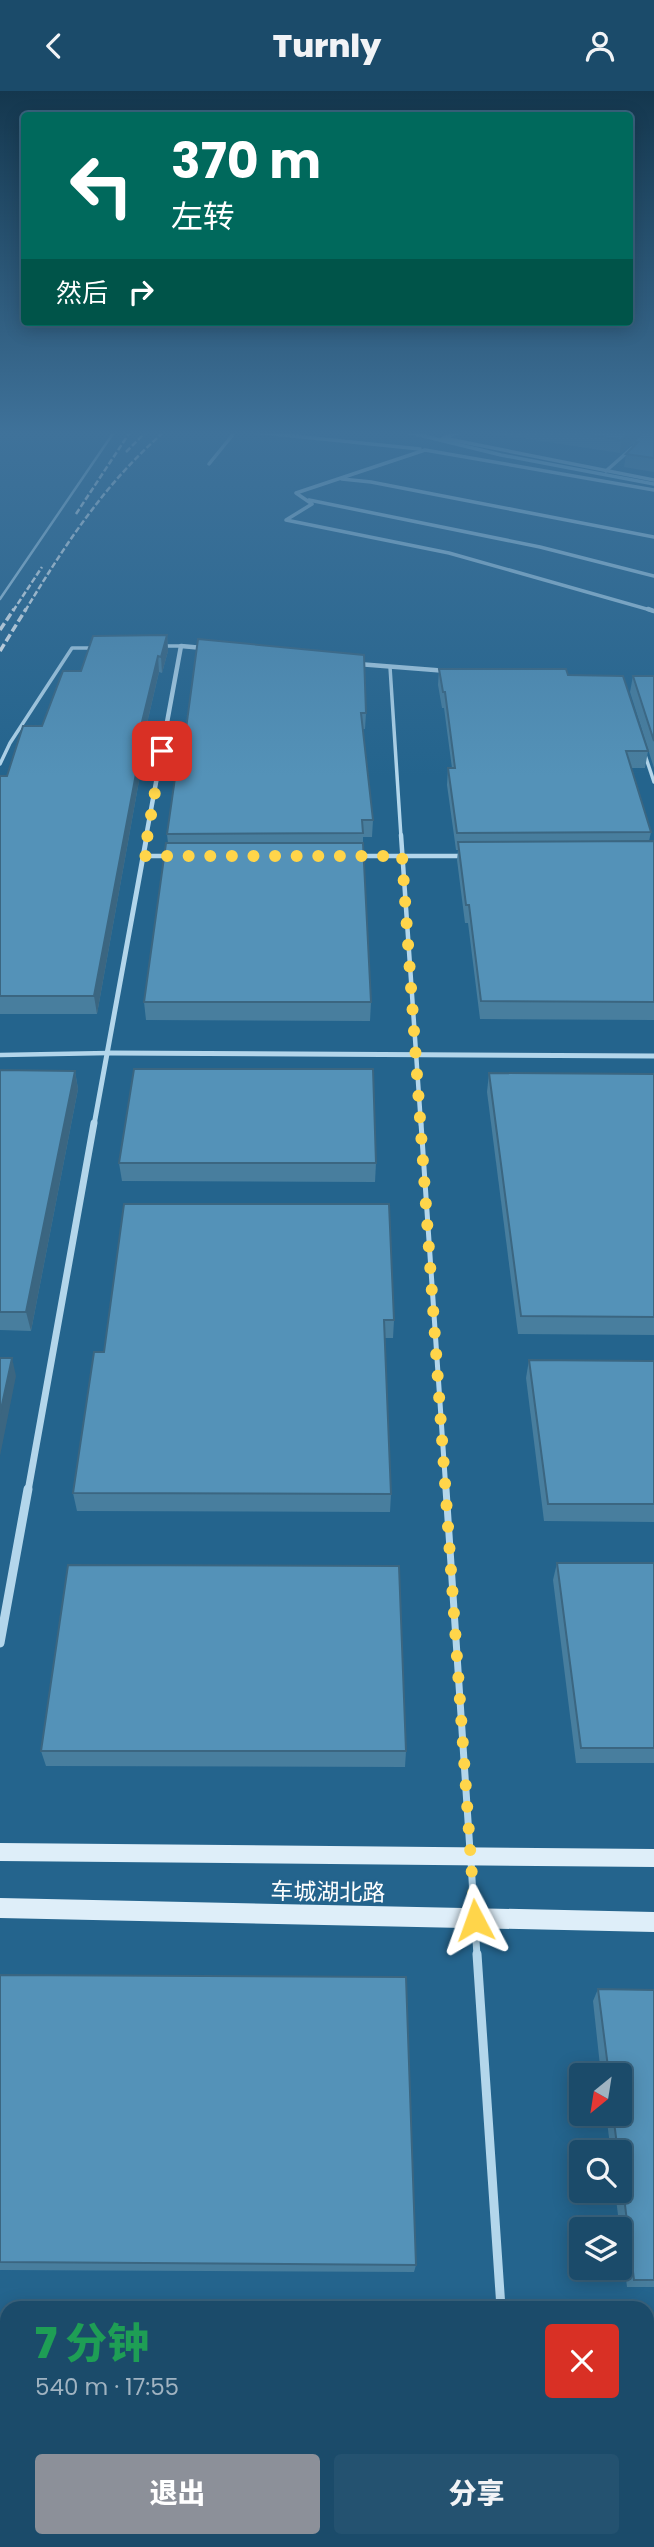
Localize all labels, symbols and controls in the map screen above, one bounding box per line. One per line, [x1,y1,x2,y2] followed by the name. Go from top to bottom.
[273,23,381,68] text: Turnly
[35,27,73,65] icon: back
[581,27,619,65] icon: person
[171,127,321,195] text: 370 m
[56,140,147,231] icon: left
[171,194,235,239] text: 左转
[122,273,160,311] icon: right
[56,275,108,311] text: 然后
[132,721,192,781] pin
[143,732,181,770] icon: arrive
[270,1875,386,1909] street label: 车城湖北路
[438,1883,512,1957] position arrow
[569,2063,632,2126] north arrow
[569,2063,632,2280] map controls
[569,2140,632,2203] button: search
[569,2217,632,2280] button: layers
[35,2314,149,2373] text: 7 分钟
[545,2324,619,2398] button: close
[35,2371,179,2403] text: 540 m · 17:55
[35,2454,320,2534] button: 退出
[334,2454,619,2534] button: 分享

